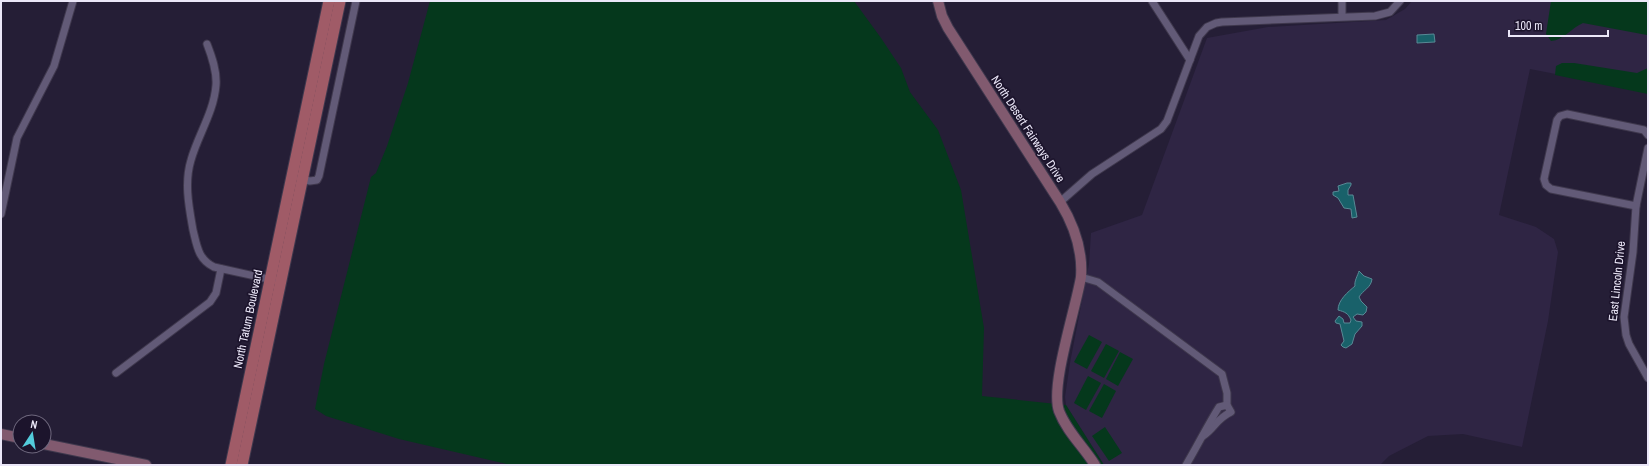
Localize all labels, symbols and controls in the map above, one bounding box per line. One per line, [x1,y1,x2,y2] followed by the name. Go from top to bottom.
[1509,12,1608,38] scale bar
[1515,18,1542,34] text: 100 m
[987,73,1069,185] street label: North Desert Fairways Drive
[1605,240,1629,322] street label: East Lincoln Drive
[230,268,266,370] street label: North Tatum Boulevard
[12,414,52,454] north arrow
[29,417,39,432] text: N

